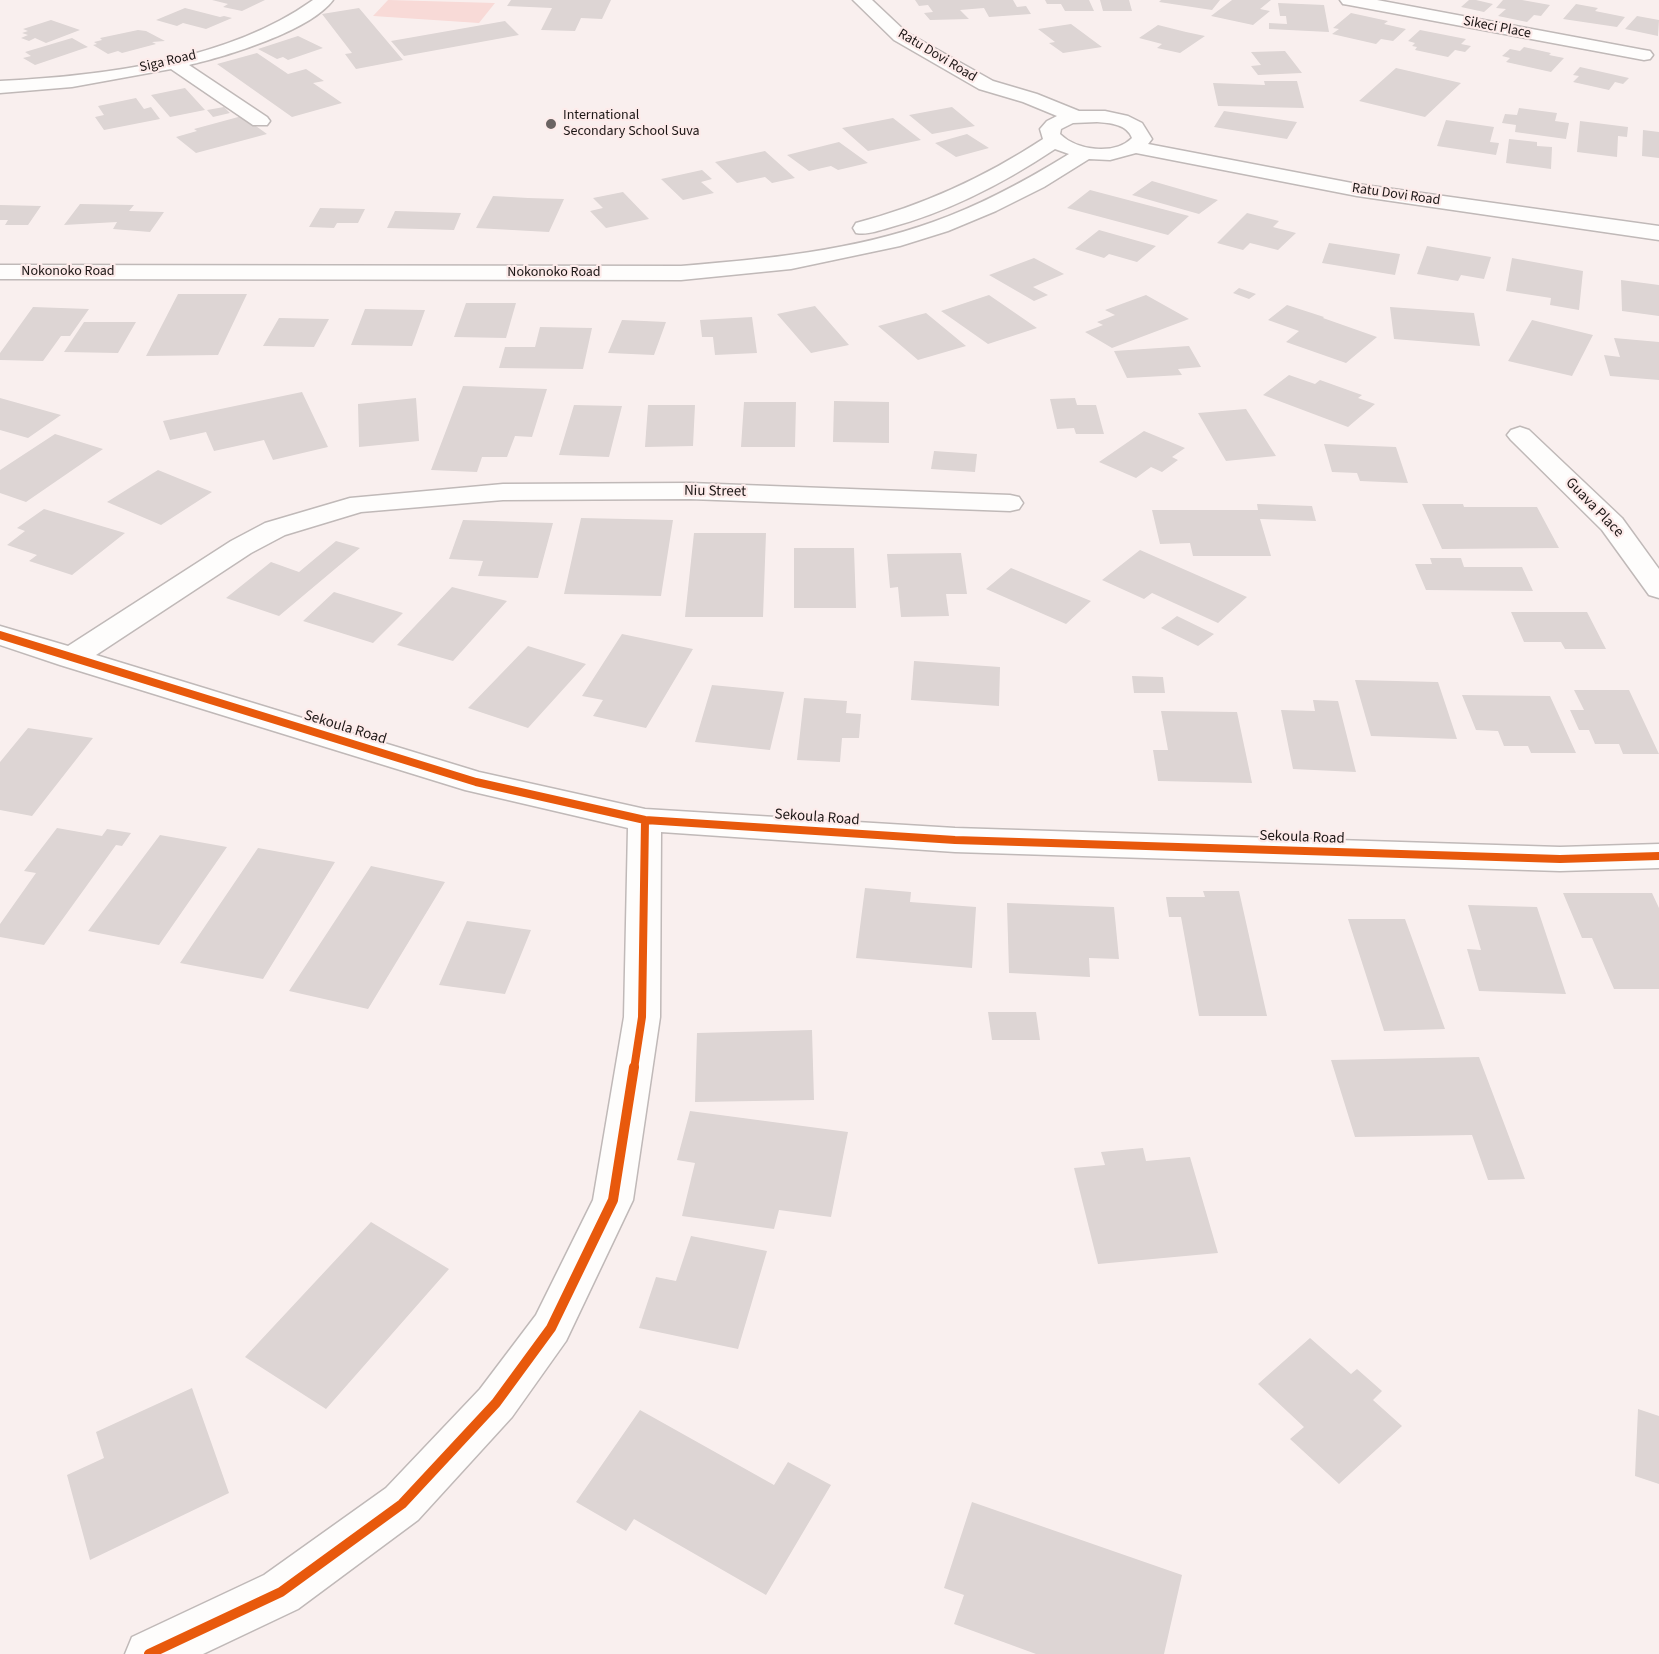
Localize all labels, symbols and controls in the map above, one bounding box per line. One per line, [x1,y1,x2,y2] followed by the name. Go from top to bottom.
[1462,13,1532,43] street label: Sikeci Place
[895,26,979,86] street label: Ratu Dovi Road
[138,47,198,77] street label: Siga Road
[563,108,700,140] place label: International Secondary School Suva
[544,117,558,131] marker: International Secondary School Suva
[1351,180,1441,210] street label: Ratu Dovi Road
[21,264,115,280] street label: Nokonoko Road
[507,265,601,281] street label: Nokonoko Road
[1561,474,1627,542] street label: Guava Place
[684,482,746,502] street label: Niu Street
[302,707,388,749] street label: Sekoula Road
[774,806,860,830] street label: Sekoula Road
[1259,828,1345,848] street label: Sekoula Road

